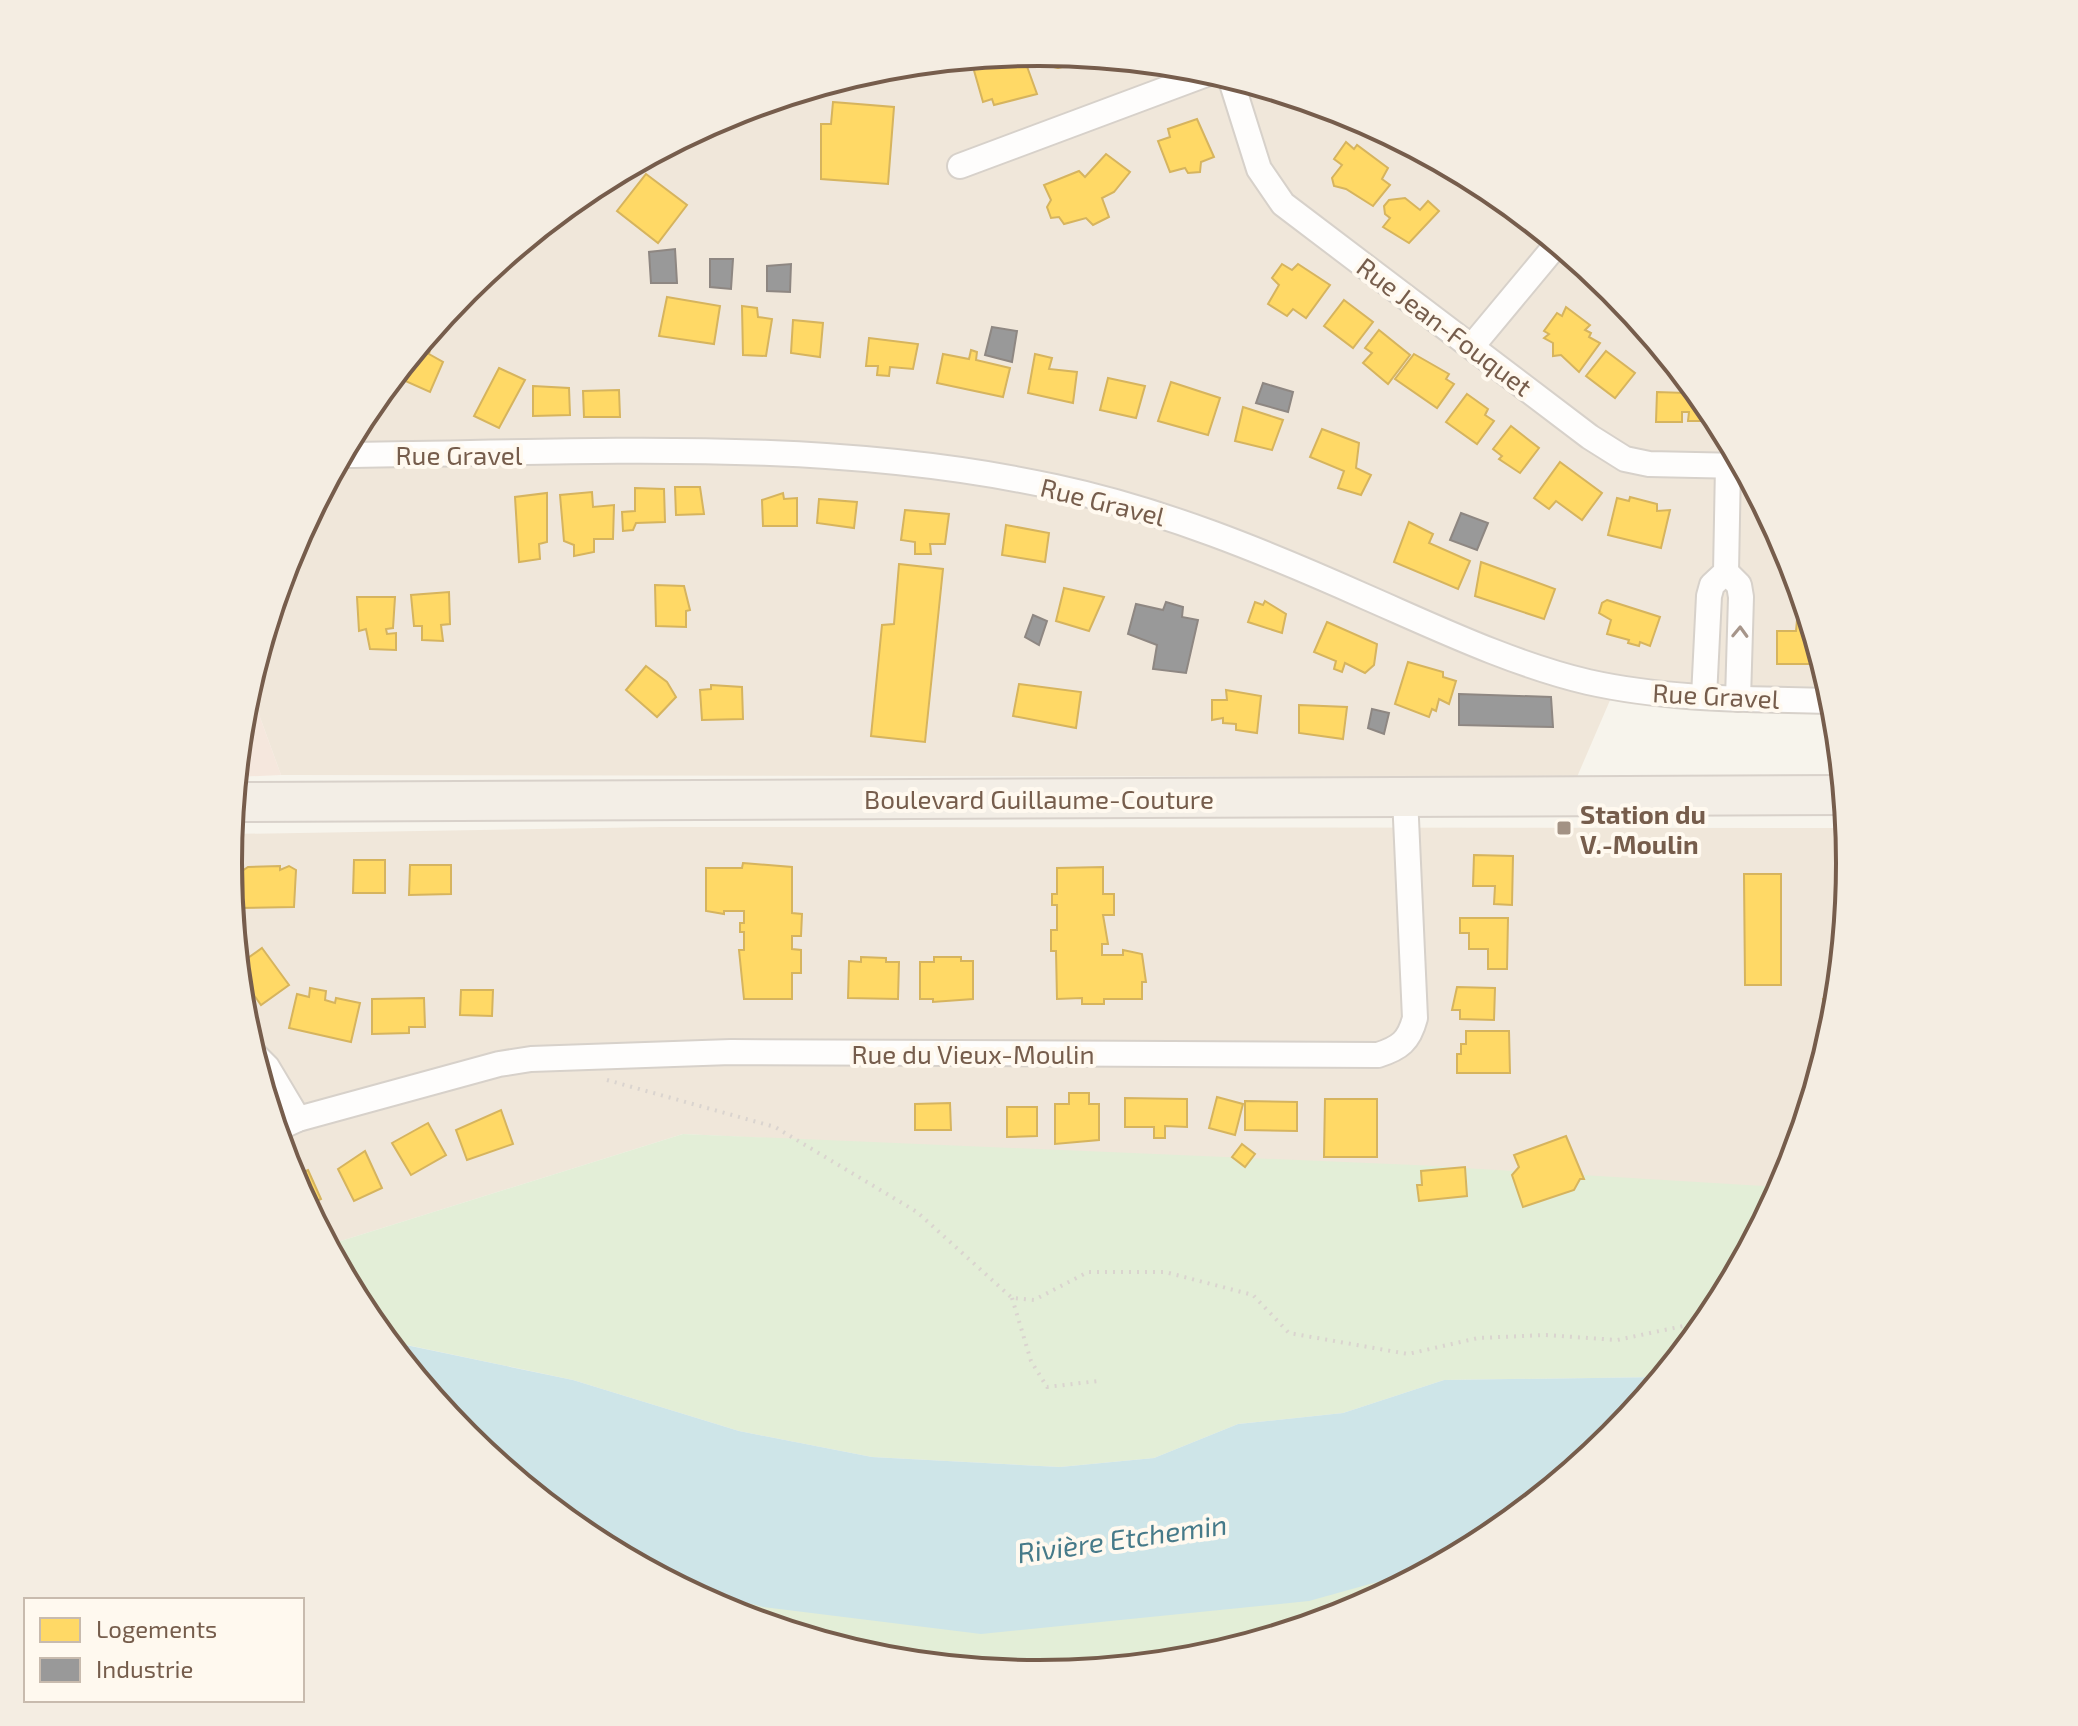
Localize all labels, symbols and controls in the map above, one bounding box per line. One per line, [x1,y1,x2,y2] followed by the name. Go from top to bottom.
[1352,250,1539,402] street label: Rue Jean-Fouquet
[396,439,523,470] street label: Rue Gravel
[1038,471,1169,531] street label: Rue Gravel
[1731,625,1748,638] one-way arrow
[1652,676,1780,714] street label: Rue Gravel
[864,783,1214,814] street label: Boulevard Guillaume-Couture
[1580,798,1706,859] place label: Station du V.-Moulin
[1555,819,1573,837] marker: Station du V.-Moulin
[851,1038,1095,1069] street label: Rue du Vieux-Moulin
[1015,1506,1229,1570] water label: Rivière Etchemin
[24,1598,304,1702] legend
[96,1614,217,1643] text: Logements
[96,1654,193,1683] text: Industrie

